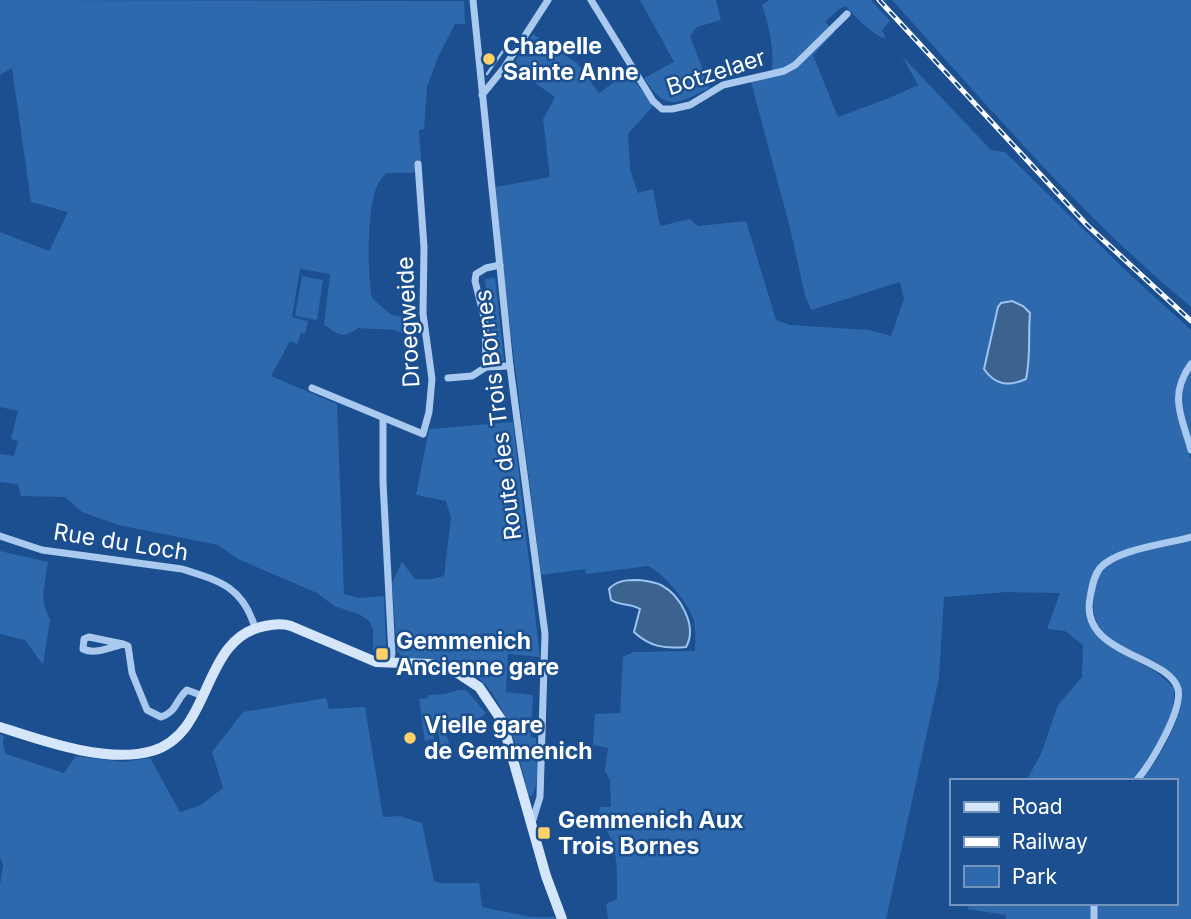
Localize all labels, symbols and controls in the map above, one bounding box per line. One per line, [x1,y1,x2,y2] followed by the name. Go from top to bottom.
[503,32,639,86] place label: Chapelle Sainte Anne
[663,43,769,101] street label: Botzelaer
[481,51,497,67] marker: Chapelle Sainte Anne
[391,256,425,388] street label: Droegweide
[469,288,527,542] street label: Route des Trois Bornes
[52,518,190,566] street label: Rue du Loch
[396,627,559,681] place label: Gemmenich Ancienne gare
[374,646,390,662] marker: Gemmenich Ancienne gare
[424,711,593,765] place label: Vielle gare de Gemmenich
[402,730,418,746] marker: Vielle gare de Gemmenich
[950,779,1177,905] legend
[1012,794,1063,819] text: Road
[558,806,743,860] place label: Gemmenich Aux Trois Bornes
[536,825,552,841] marker: Gemmenich Aux Trois Bornes
[1012,829,1088,854] text: Railway
[1012,864,1057,889] text: Park

